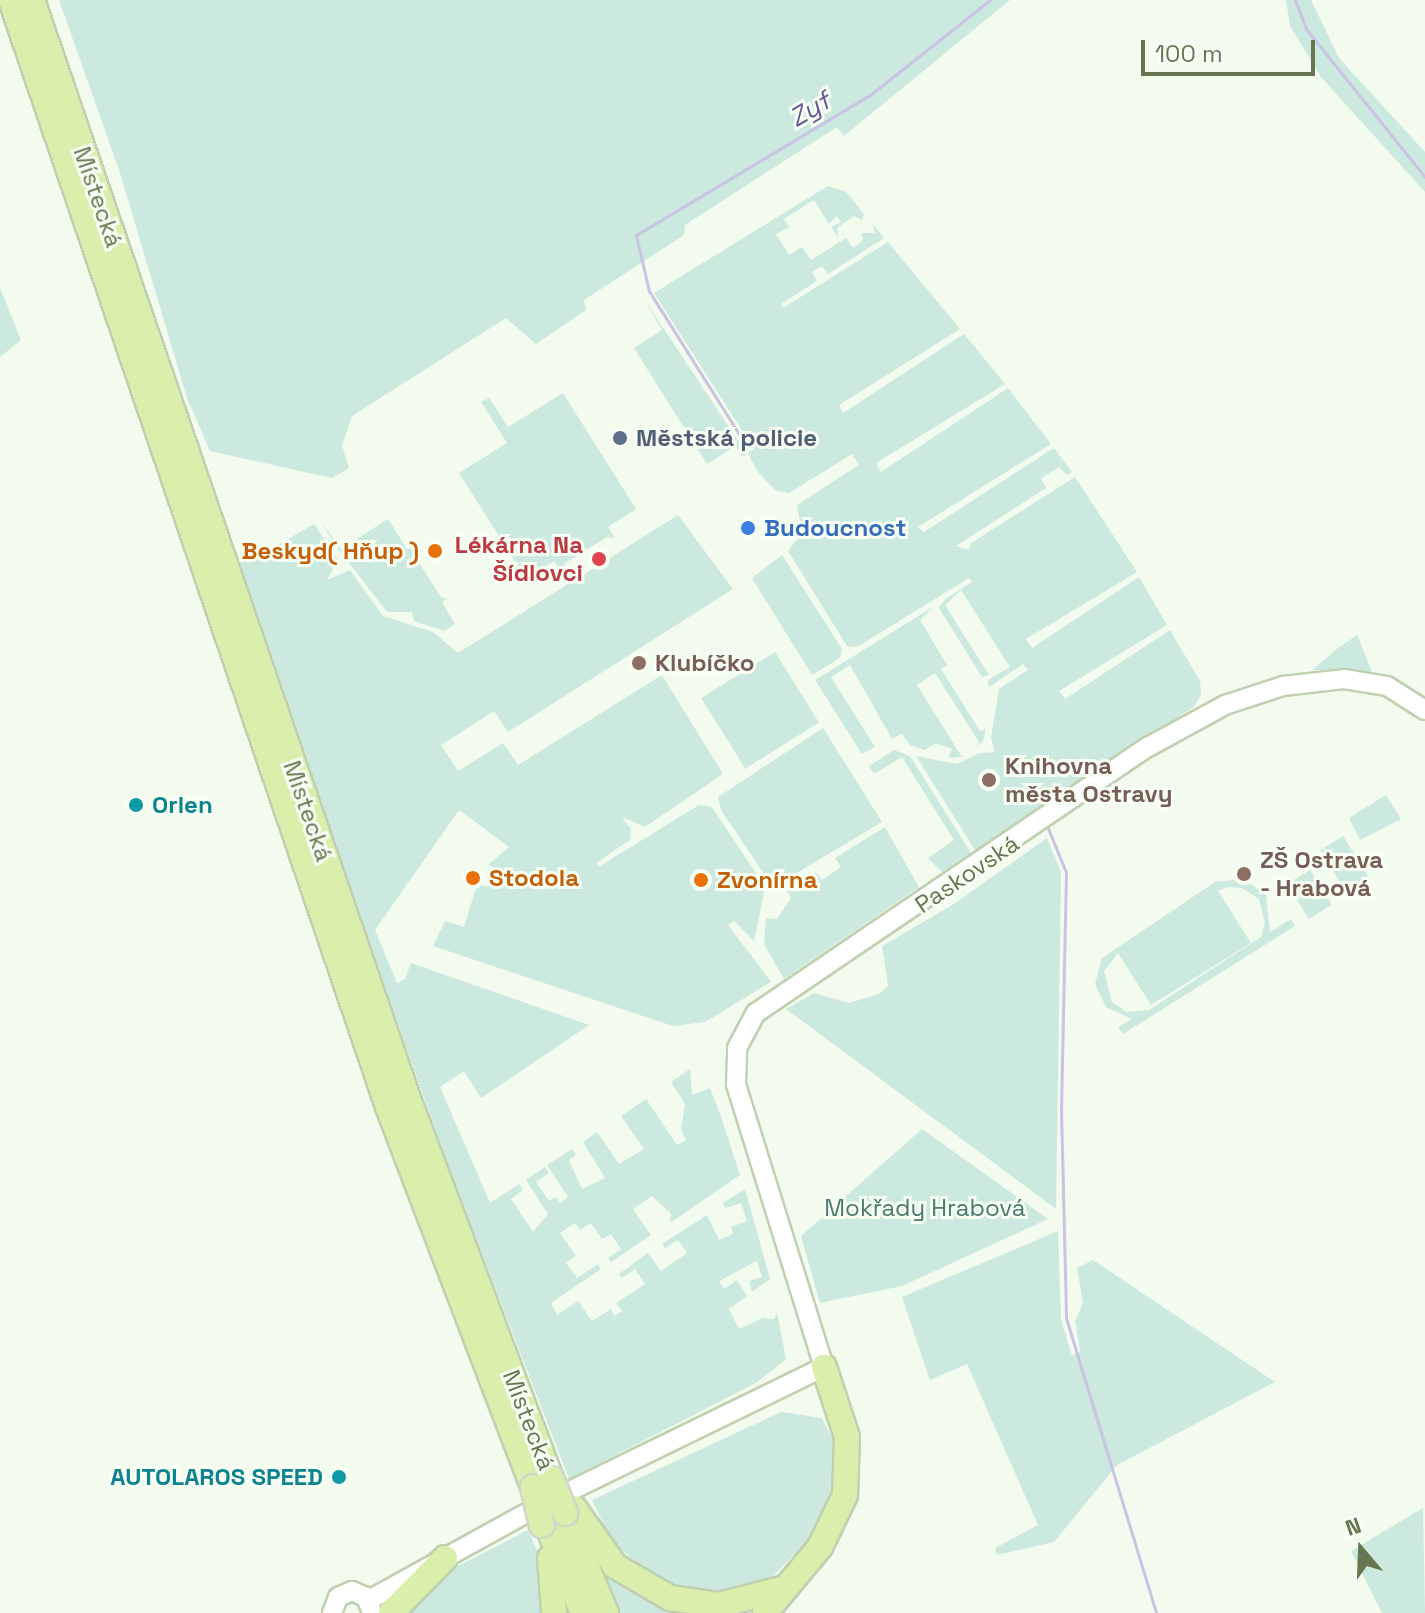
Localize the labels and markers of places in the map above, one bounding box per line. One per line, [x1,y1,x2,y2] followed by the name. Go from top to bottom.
[636,424,817,452] place label: Městská policie
[611,429,629,447] marker: Městská policie
[764,514,906,542] place label: Budoucnost
[739,519,757,537] marker: Budoucnost
[455,531,583,587] place label: Lékárna Na Šídlovci
[241,537,419,565] place label: Beskyd( Hňup )
[426,542,444,560] marker: Beskyd( Hňup )
[590,550,608,568] marker: Lékárna Na Šídlovci
[655,649,754,677] place label: Klubíčko
[630,654,648,672] marker: Klubíčko
[1005,752,1172,808] place label: Knihovna města Ostravy
[980,771,998,789] marker: Knihovna města Ostravy
[152,791,213,819] place label: Orlen
[127,796,145,814] marker: Orlen
[1260,846,1383,902] place label: ZŠ Ostrava - Hrabová
[489,864,579,892] place label: Stodola
[1235,865,1253,883] marker: ZŠ Ostrava - Hrabová
[717,866,818,894] place label: Zvonírna
[464,869,482,887] marker: Stodola
[692,871,710,889] marker: Zvonírna
[110,1463,323,1491] place label: AUTOLAROS SPEED
[330,1468,348,1486] marker: AUTOLAROS SPEED

